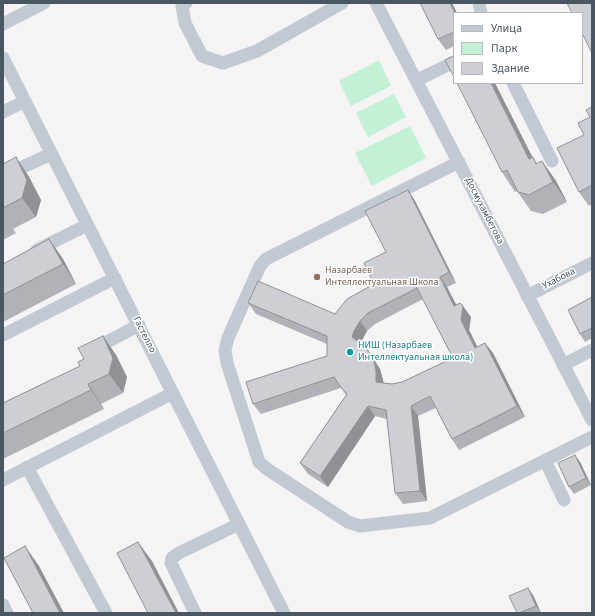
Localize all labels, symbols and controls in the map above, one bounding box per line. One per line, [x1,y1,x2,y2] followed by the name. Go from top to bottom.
[453,12,583,84] legend
[491,20,522,37] text: Улица
[491,40,517,57] text: Парк
[491,60,530,77] text: Здание
[462,176,506,246] street label: Досмухамбетова
[325,265,438,288] place label: Назарбаев Интеллектуальная Школа
[541,266,577,292] street label: Ухабова
[312,272,322,282] marker: Назарбаев Интеллектуальная Школа
[130,315,158,355] street label: Гастелло
[358,340,473,364] place label: НИШ (Назарбаев Интеллектуальная школа)
[345,347,355,357] marker: НИШ (Назарбаев Интеллектуальная школа)

